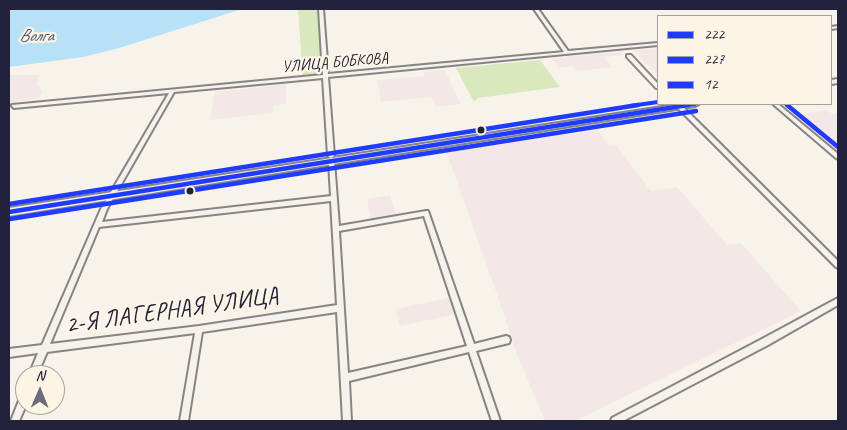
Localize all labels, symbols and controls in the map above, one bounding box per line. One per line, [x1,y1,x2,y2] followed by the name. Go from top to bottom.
[657,15,832,105] legend
[19,25,53,47] water label: Волга
[704,25,724,44] text: 222
[281,49,389,77] street label: УЛИЦА БОБКОВА
[704,50,724,69] text: 227
[704,75,718,94] text: 12
[476,125,486,135] unlabelled marker
[185,186,195,196] unlabelled marker
[64,282,280,340] street label: 2-Я ЛАГЕРНАЯ УЛИЦА
[15,365,65,415] north arrow
[36,367,45,384] text: N

